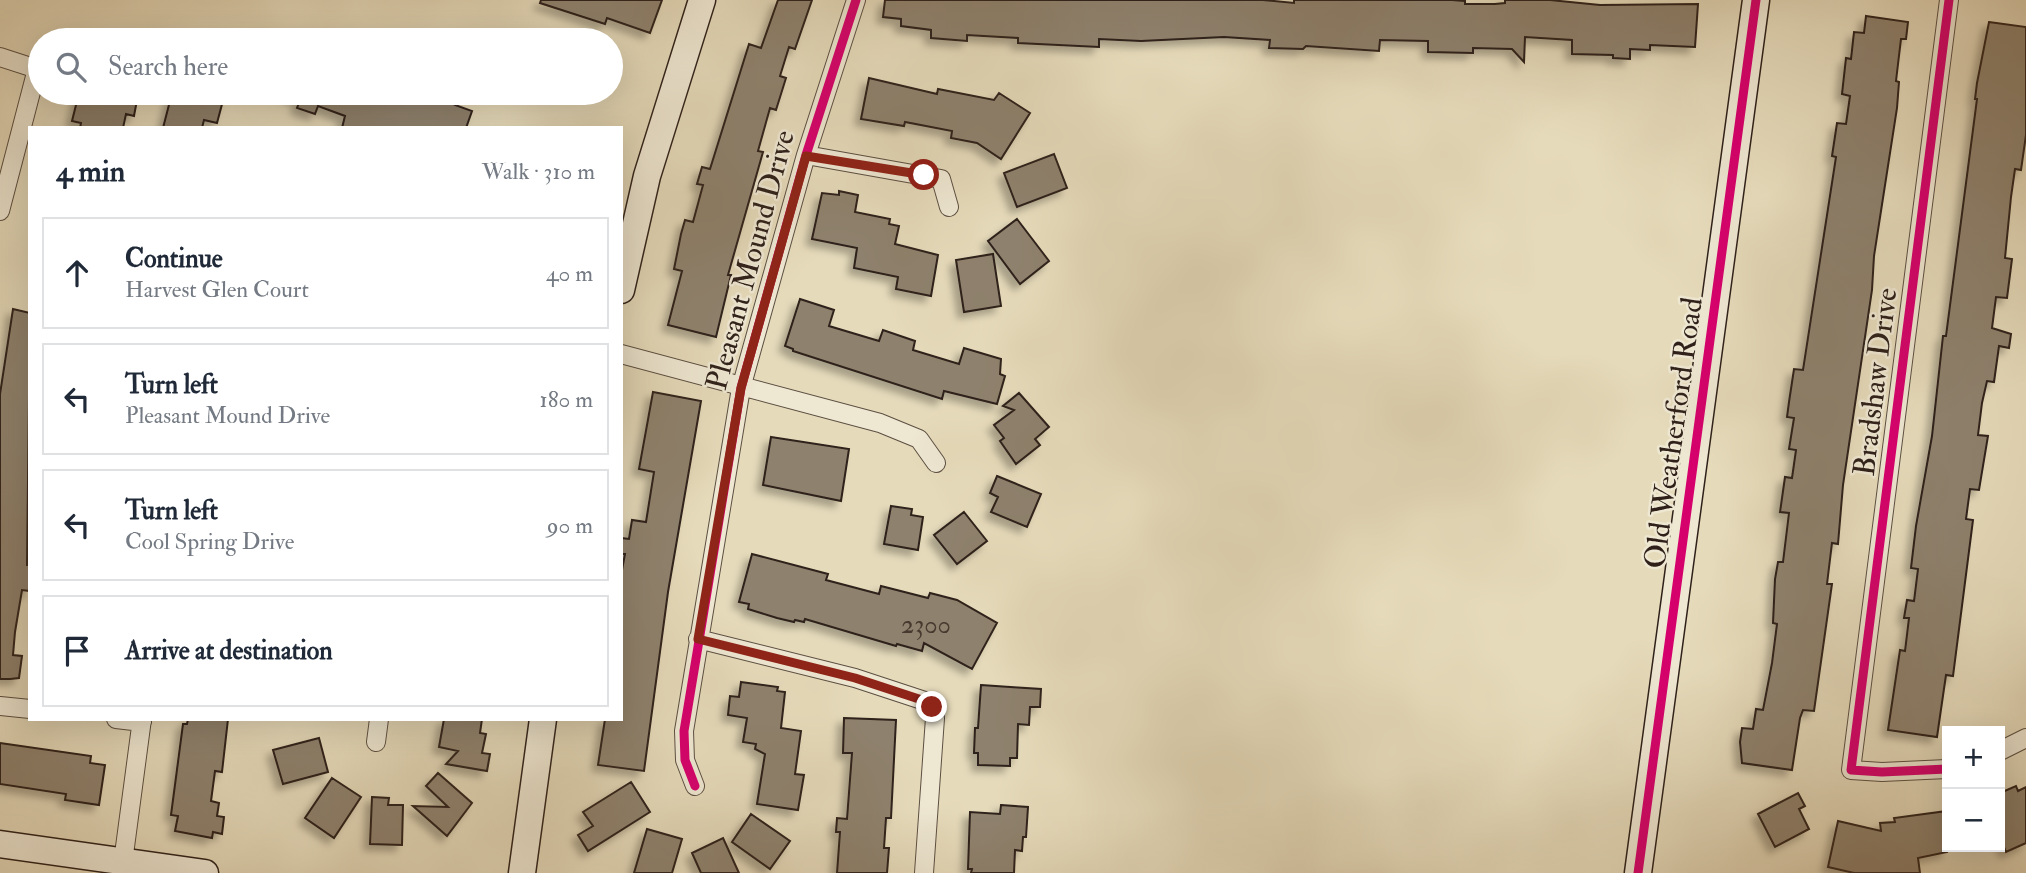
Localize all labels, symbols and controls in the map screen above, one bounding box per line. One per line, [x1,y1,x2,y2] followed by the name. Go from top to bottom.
[28,28,623,105] search box
[52,48,90,86] icon: search
[108,51,228,83] text: Search here
[698,126,803,394] street label: Pleasant Mound Drive
[56,153,125,190] text: 4 min
[482,157,595,186] text: Walk · 310 m
[908,159,939,190] route start
[125,243,223,275] text: Continue
[58,254,96,292] icon: ahead
[546,259,593,288] text: 40 m
[125,275,309,304] text: Harvest Glen Court
[1846,286,1905,478] street label: Bradshaw Drive
[1636,295,1711,571] street label: Old Weatherford Road
[125,369,218,401] text: Turn left
[58,380,96,418] icon: left
[540,385,593,414] text: 180 m
[125,401,330,430] text: Pleasant Mound Drive
[125,495,218,527] text: Turn left
[58,506,96,544] icon: left
[547,511,593,540] text: 90 m
[125,527,294,556] text: Cool Spring Drive
[901,609,951,641] house number: 2300
[58,632,96,670] icon: arrive
[125,635,333,667] text: Arrive at destination
[916,691,947,722] route end
[1942,726,2005,852] map controls
[1942,726,2005,789] button: +
[1942,789,2005,852] button: −

